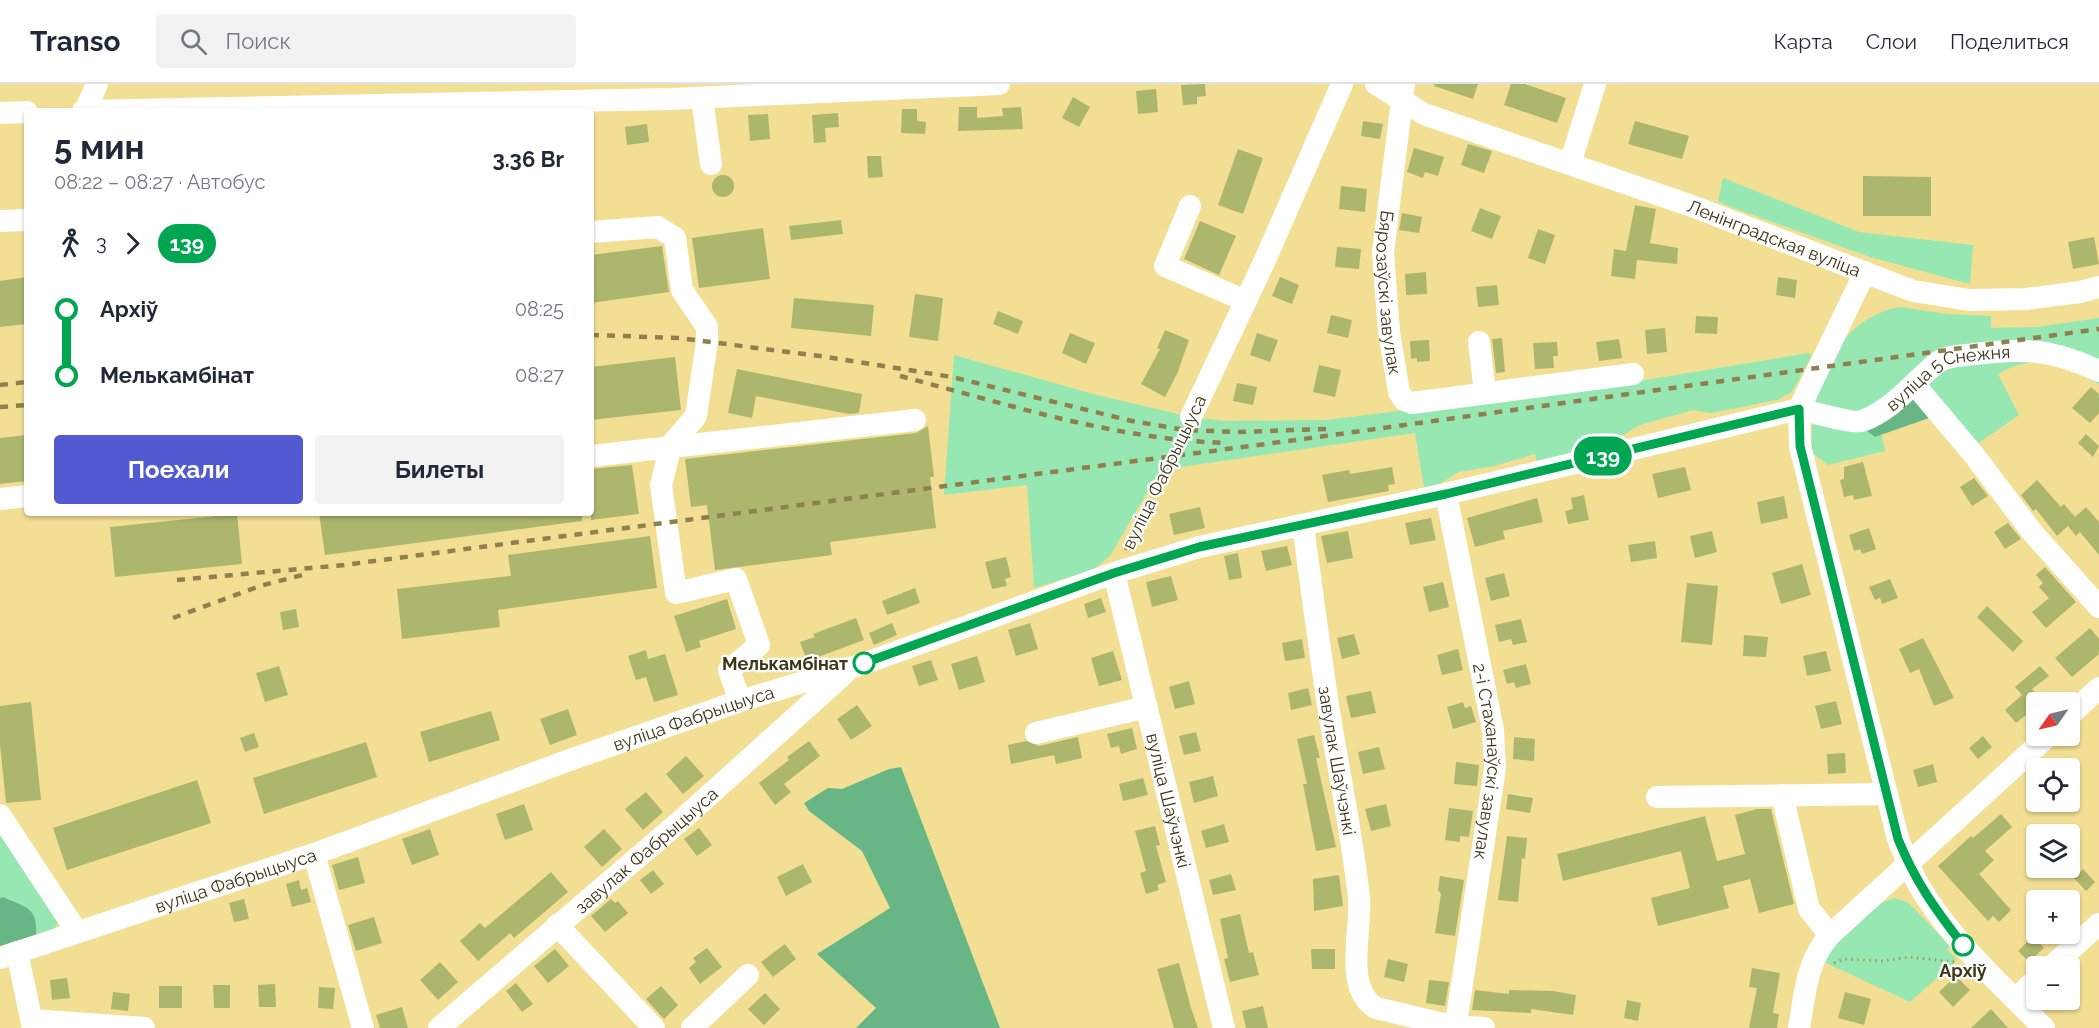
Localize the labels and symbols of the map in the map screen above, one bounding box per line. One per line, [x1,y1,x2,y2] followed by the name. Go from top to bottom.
[1685,195,1864,280] street label: Ленінградская вуліца
[1373,209,1406,376] street label: Бярозаўскі завулак
[1882,340,2011,415] street label: вуліца 5 Снежня
[1118,392,1210,552] street label: вуліца Фабрыцыуса
[1568,436,1638,476] line badge: 139
[853,652,875,674] marker: Мелькамбінат
[722,653,848,674] place label: Мелькамбінат
[1469,661,1506,861] street label: 2-і Стаханаўскі завулак
[610,681,777,755] street label: вуліца Фабрыцыуса
[1315,684,1361,837] street label: завулак Шаўчэнкі
[2026,692,2080,746] north arrow
[1143,731,1195,870] street label: вуліца Шаўчэнкі
[570,782,722,917] street label: завулак Фабрыцыуса
[152,844,319,917] street label: вуліца Фабрыцыуса
[1952,934,1974,956] marker: Архіў
[1939,960,1987,981] place label: Архіў

